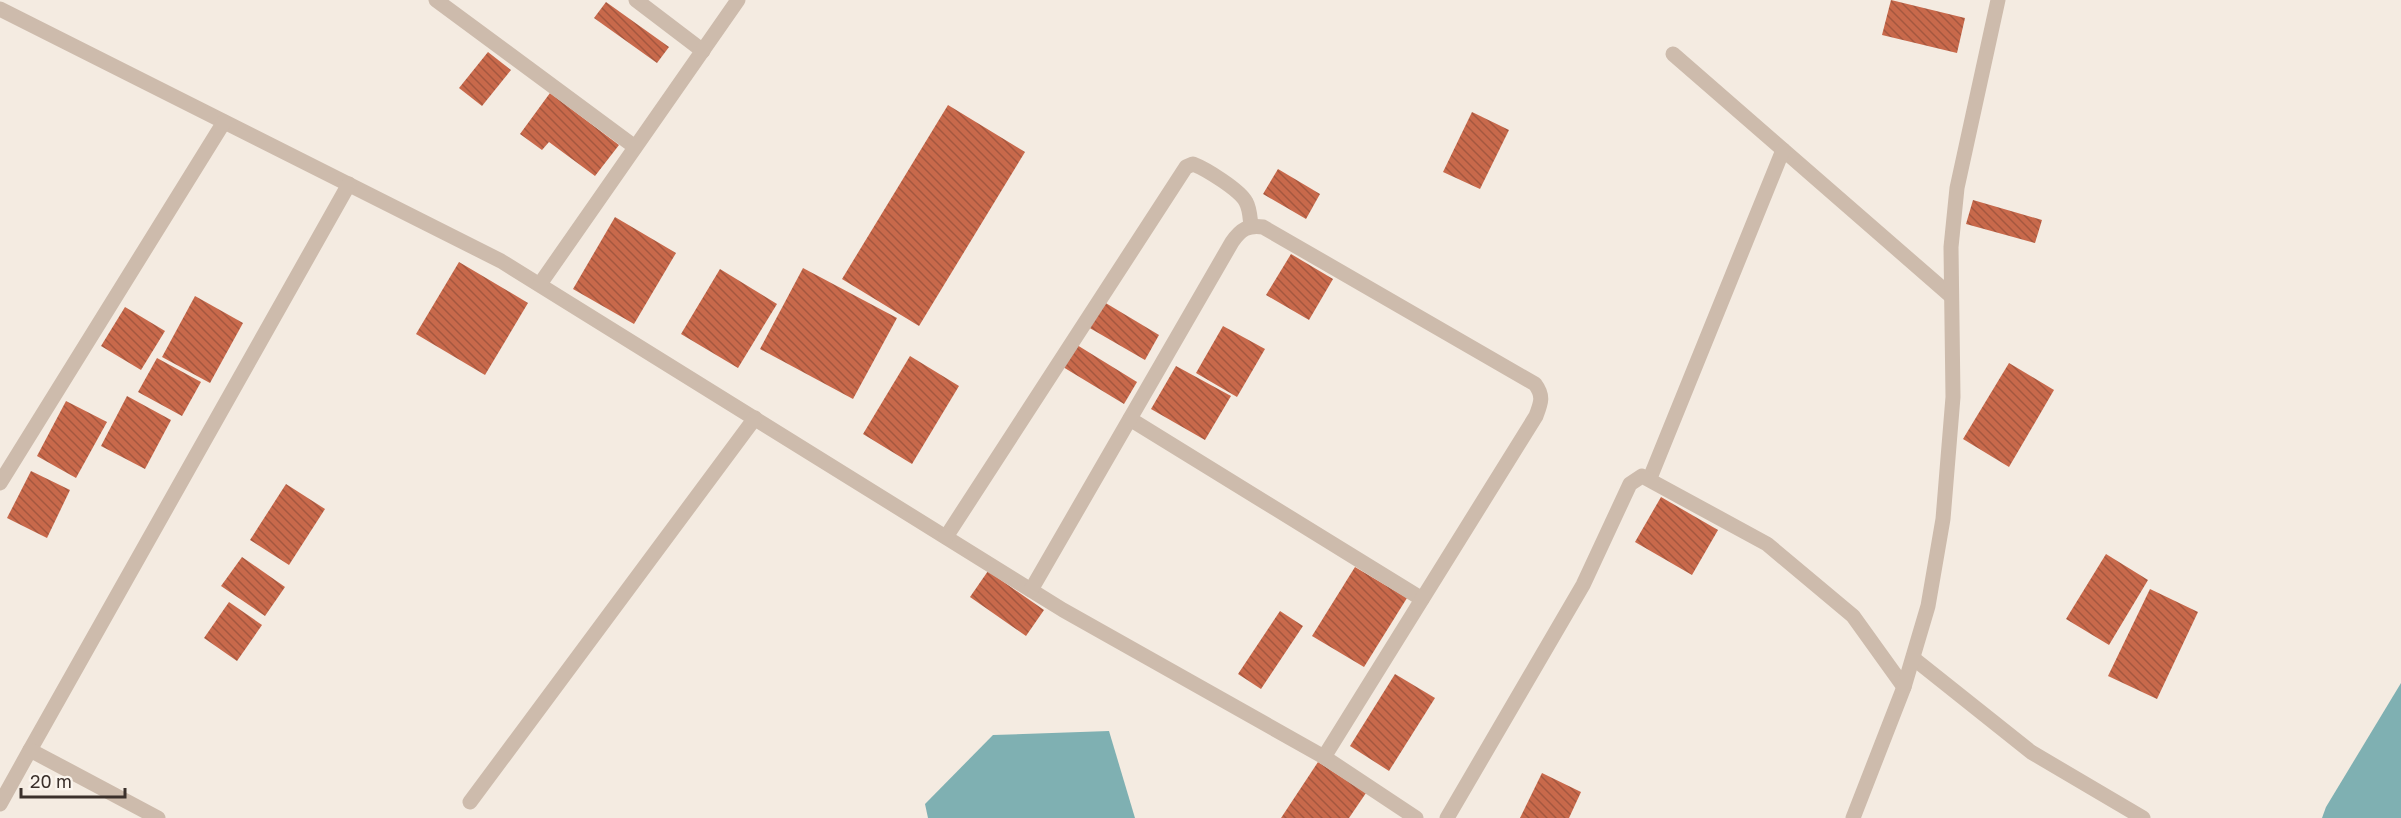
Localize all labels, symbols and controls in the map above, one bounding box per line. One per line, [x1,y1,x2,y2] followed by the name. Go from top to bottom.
[21,761,124,799] scale bar
[30,770,72,792] text: 20 m

